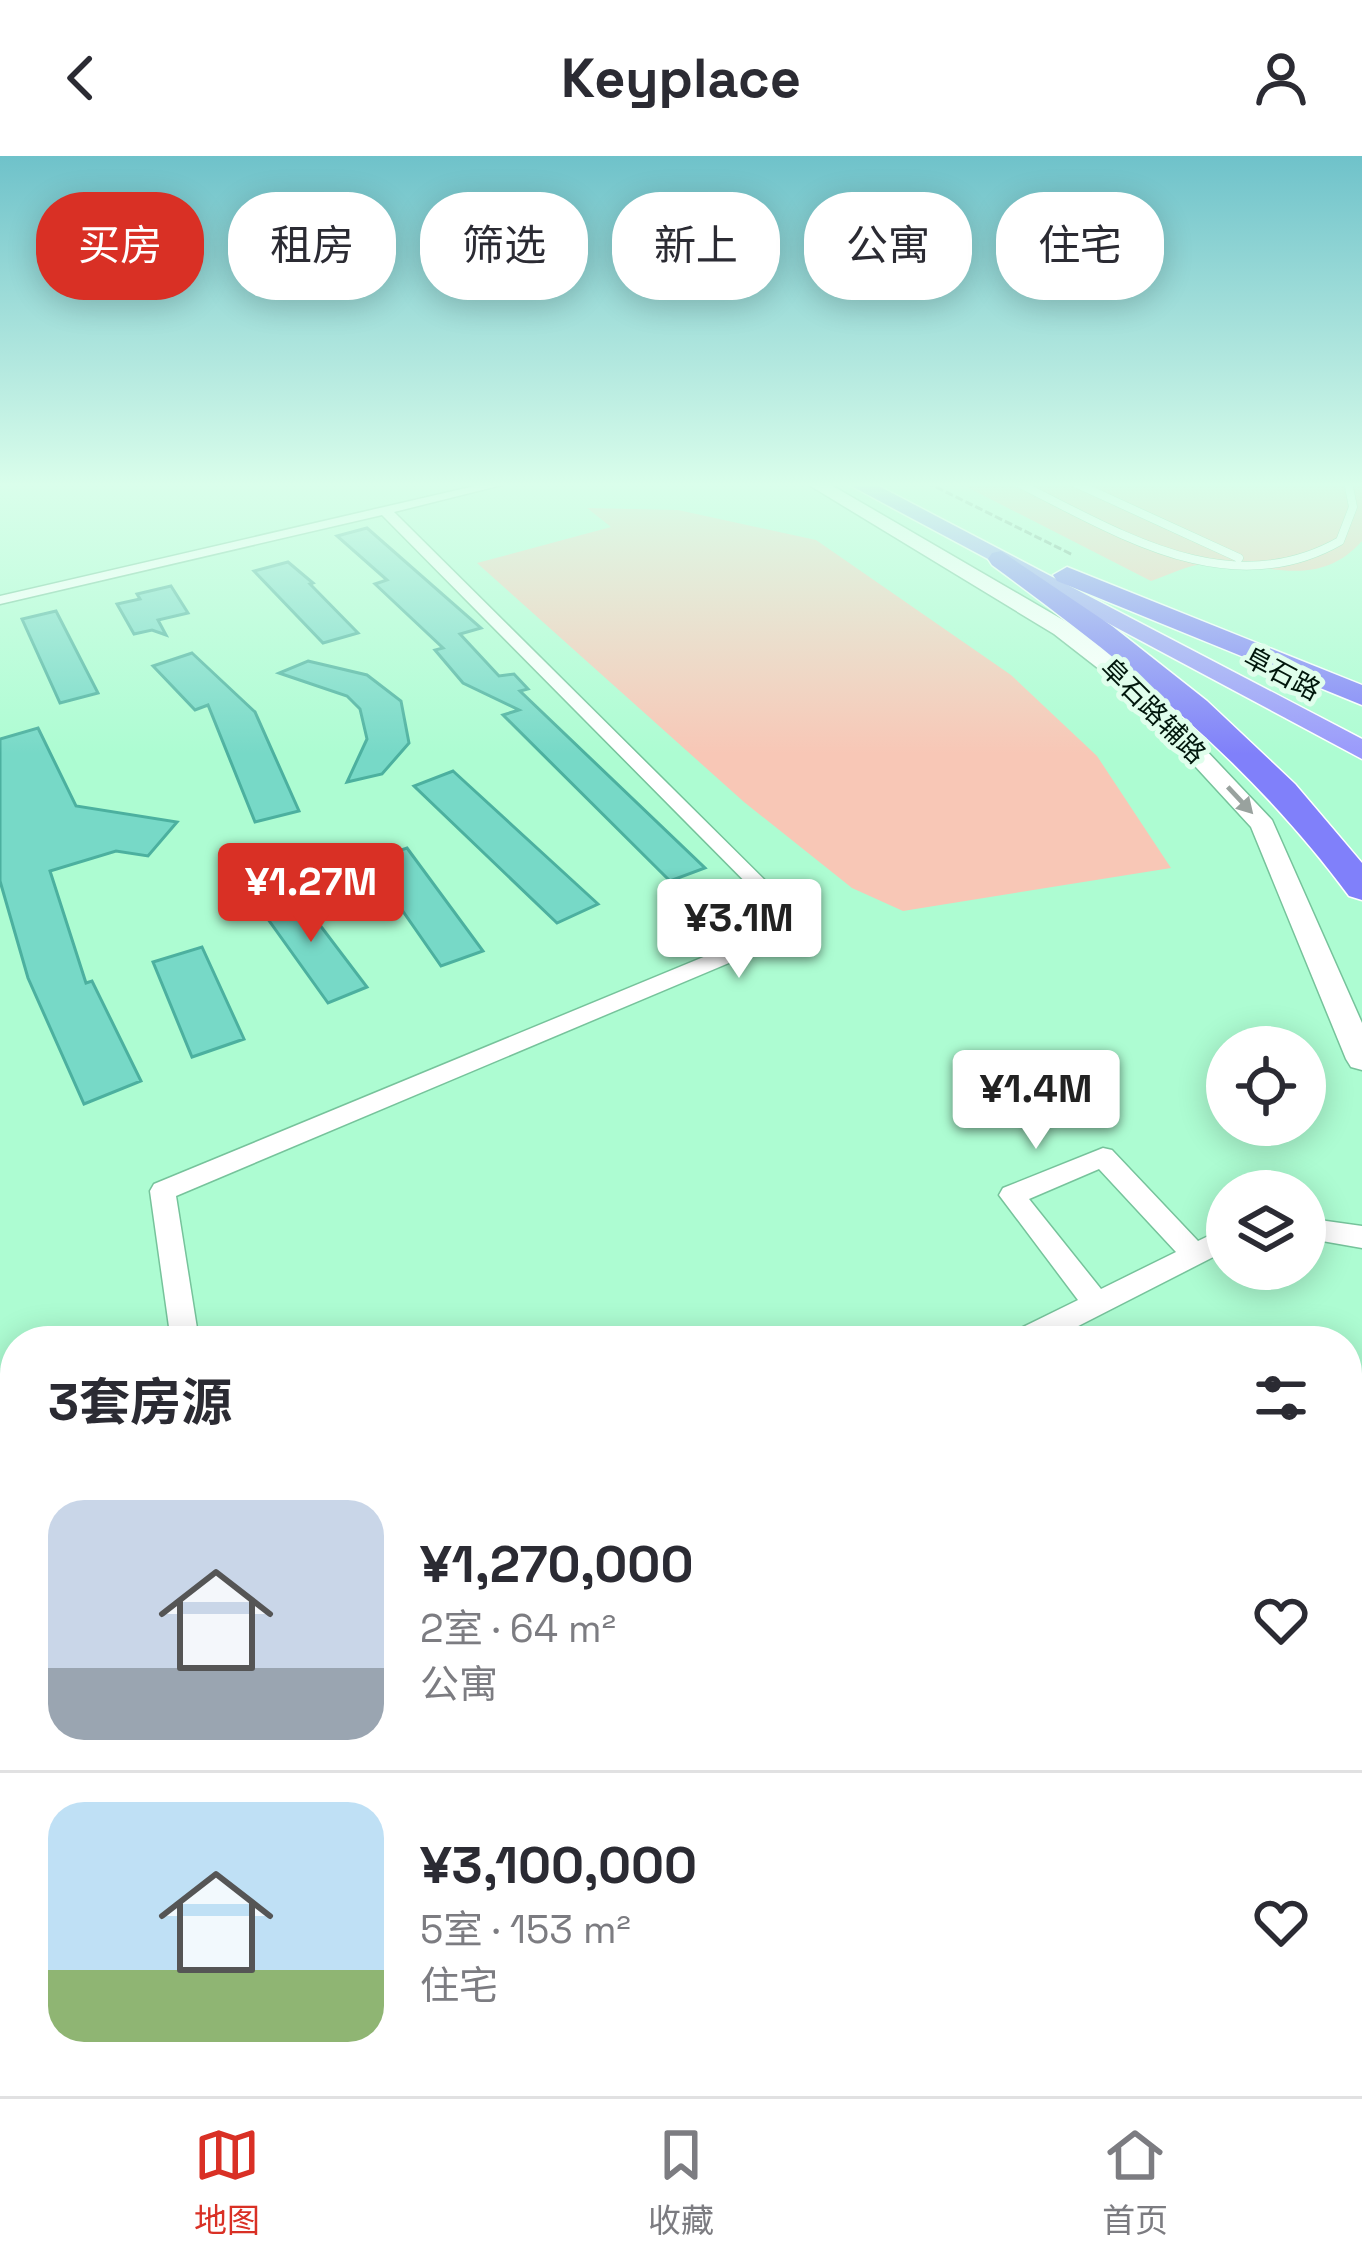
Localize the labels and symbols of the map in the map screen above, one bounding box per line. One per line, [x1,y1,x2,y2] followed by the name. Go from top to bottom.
[1238,639,1326,708] street label: 阜石路
[1093,651,1213,771] street label: 阜石路辅路
[1226,786,1253,815] one-way arrow
[213,843,409,945] pin: ¥1.27M
[655,879,823,981] pin: ¥3.1M
[952,1050,1120,1152] pin: ¥1.4M

